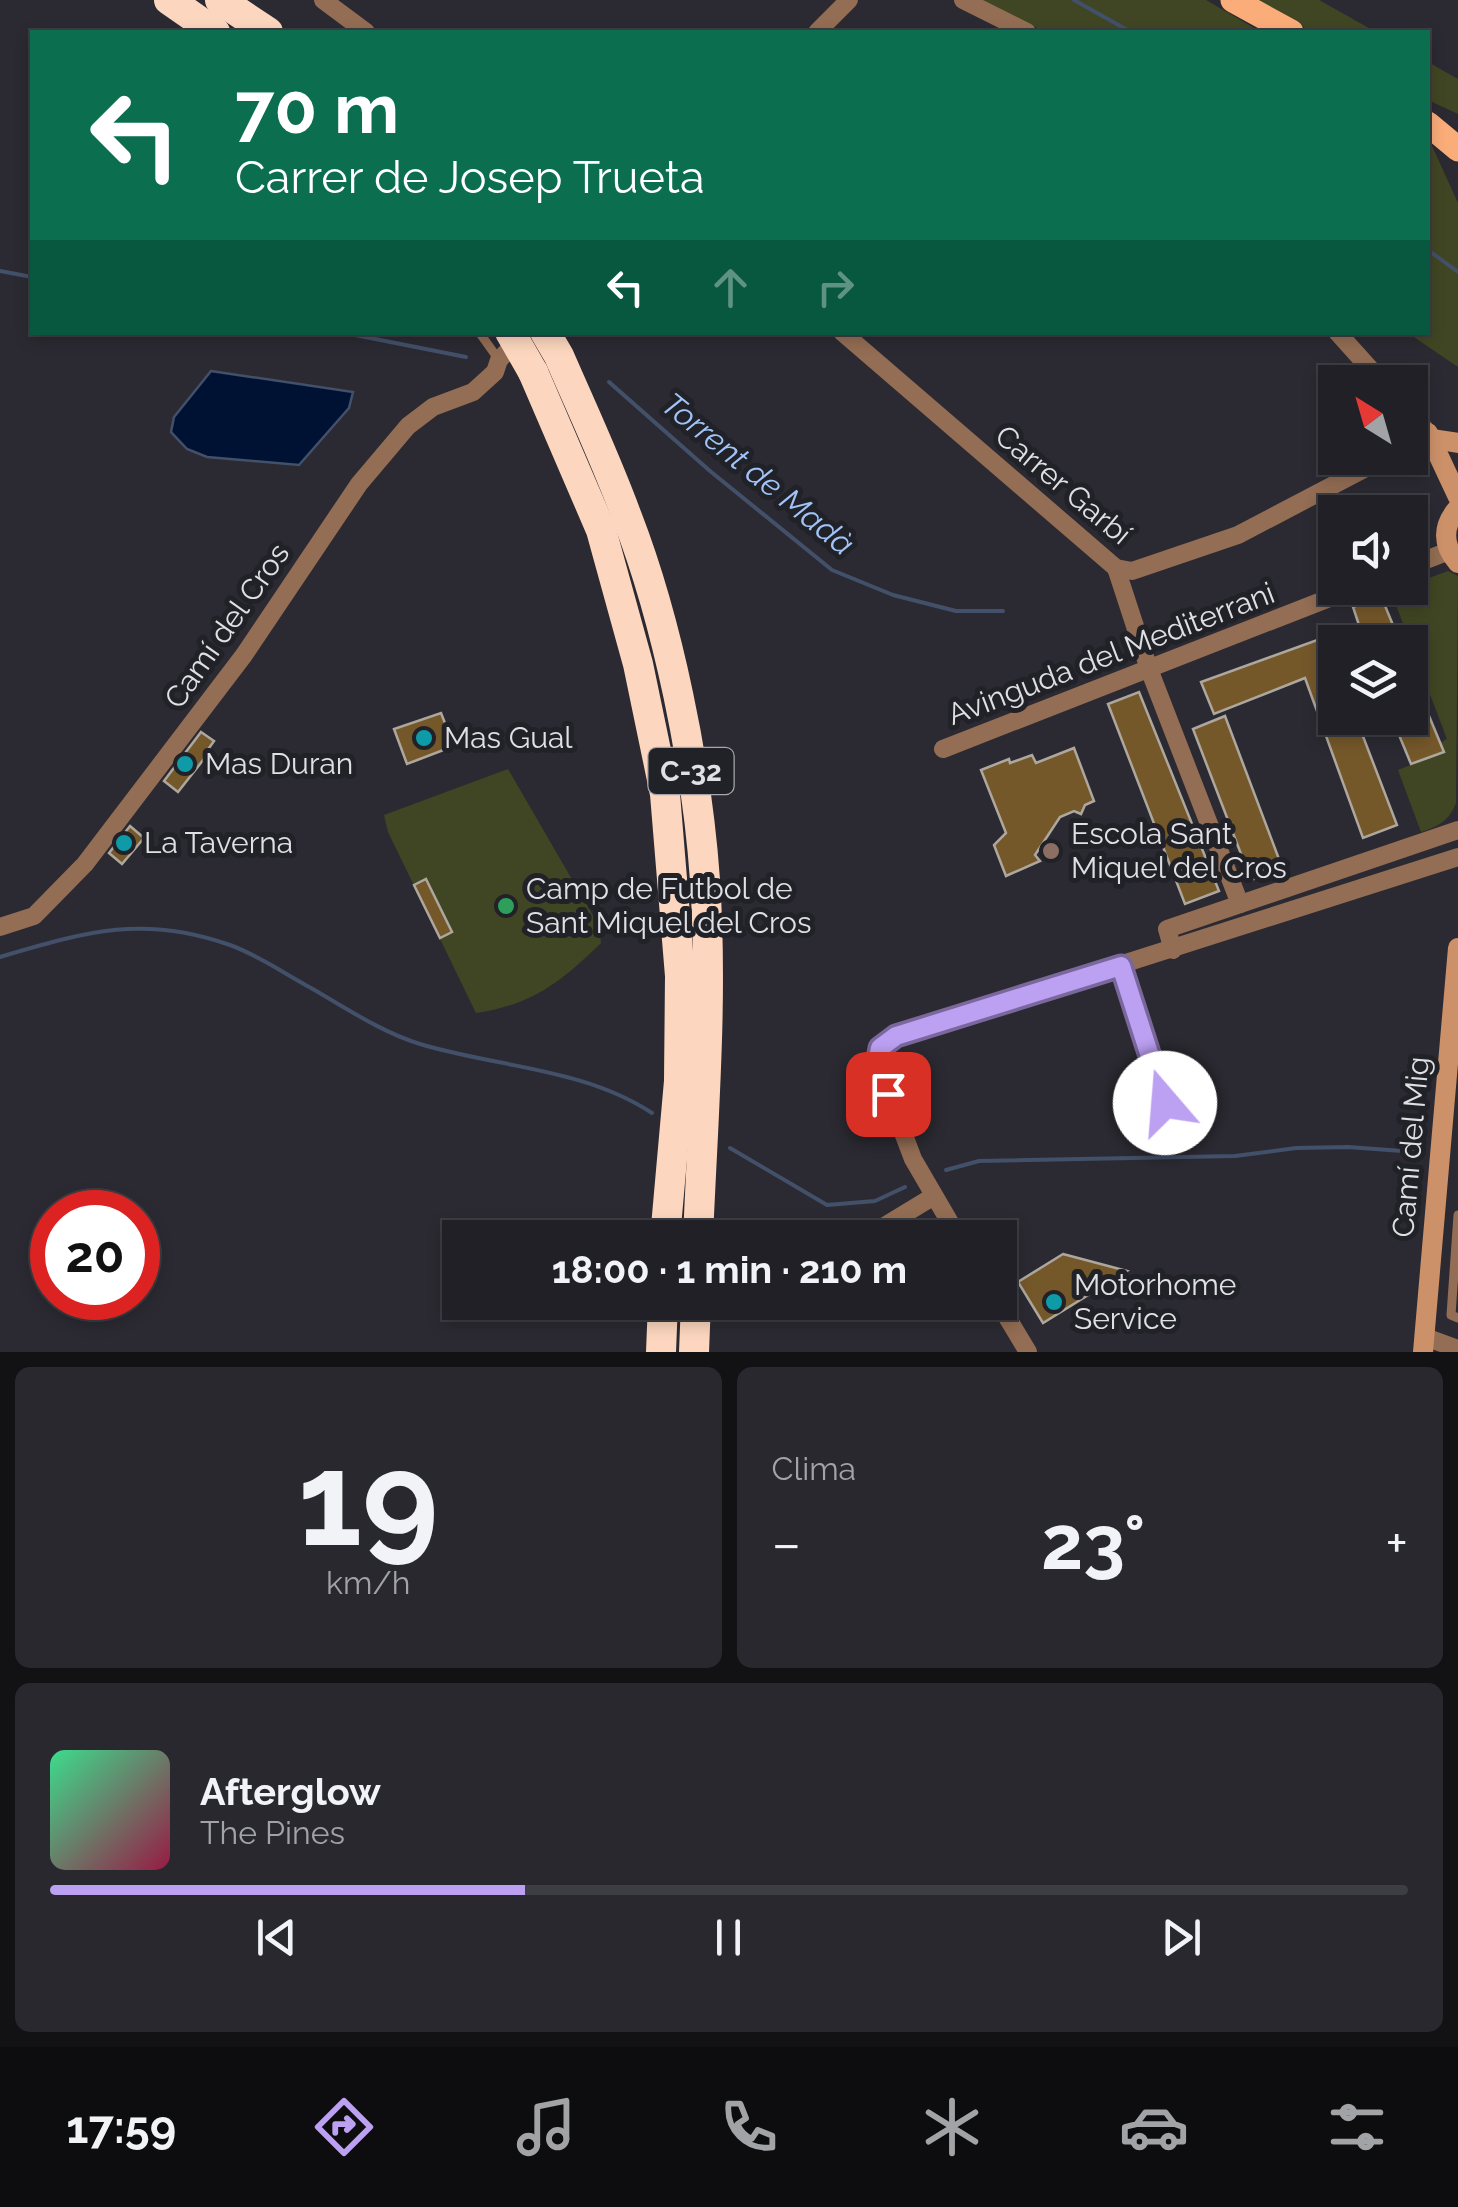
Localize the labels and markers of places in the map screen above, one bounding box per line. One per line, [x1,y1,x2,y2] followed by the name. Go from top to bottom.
[444,720,573,755] place label: Mas Gual
[413,727,435,749] marker: Mas Gual
[205,746,353,781] place label: Mas Duran
[174,753,196,775] marker: Mas Duran
[1071,816,1287,885] place label: Escola Sant Miquel del Cros
[144,825,293,860] place label: La Taverna
[113,832,135,854] marker: La Taverna
[1040,840,1062,862] marker: Escola Sant Miquel del Cros
[526,871,811,940] place label: Camp de Futbol de Sant Miquel del Cros
[495,895,517,917] marker: Camp de Futbol de Sant Miquel del Cros
[846,1052,931,1137] pin
[1074,1267,1236,1336] place label: Motorhome Service
[1043,1291,1065,1313] marker: Motorhome Service

